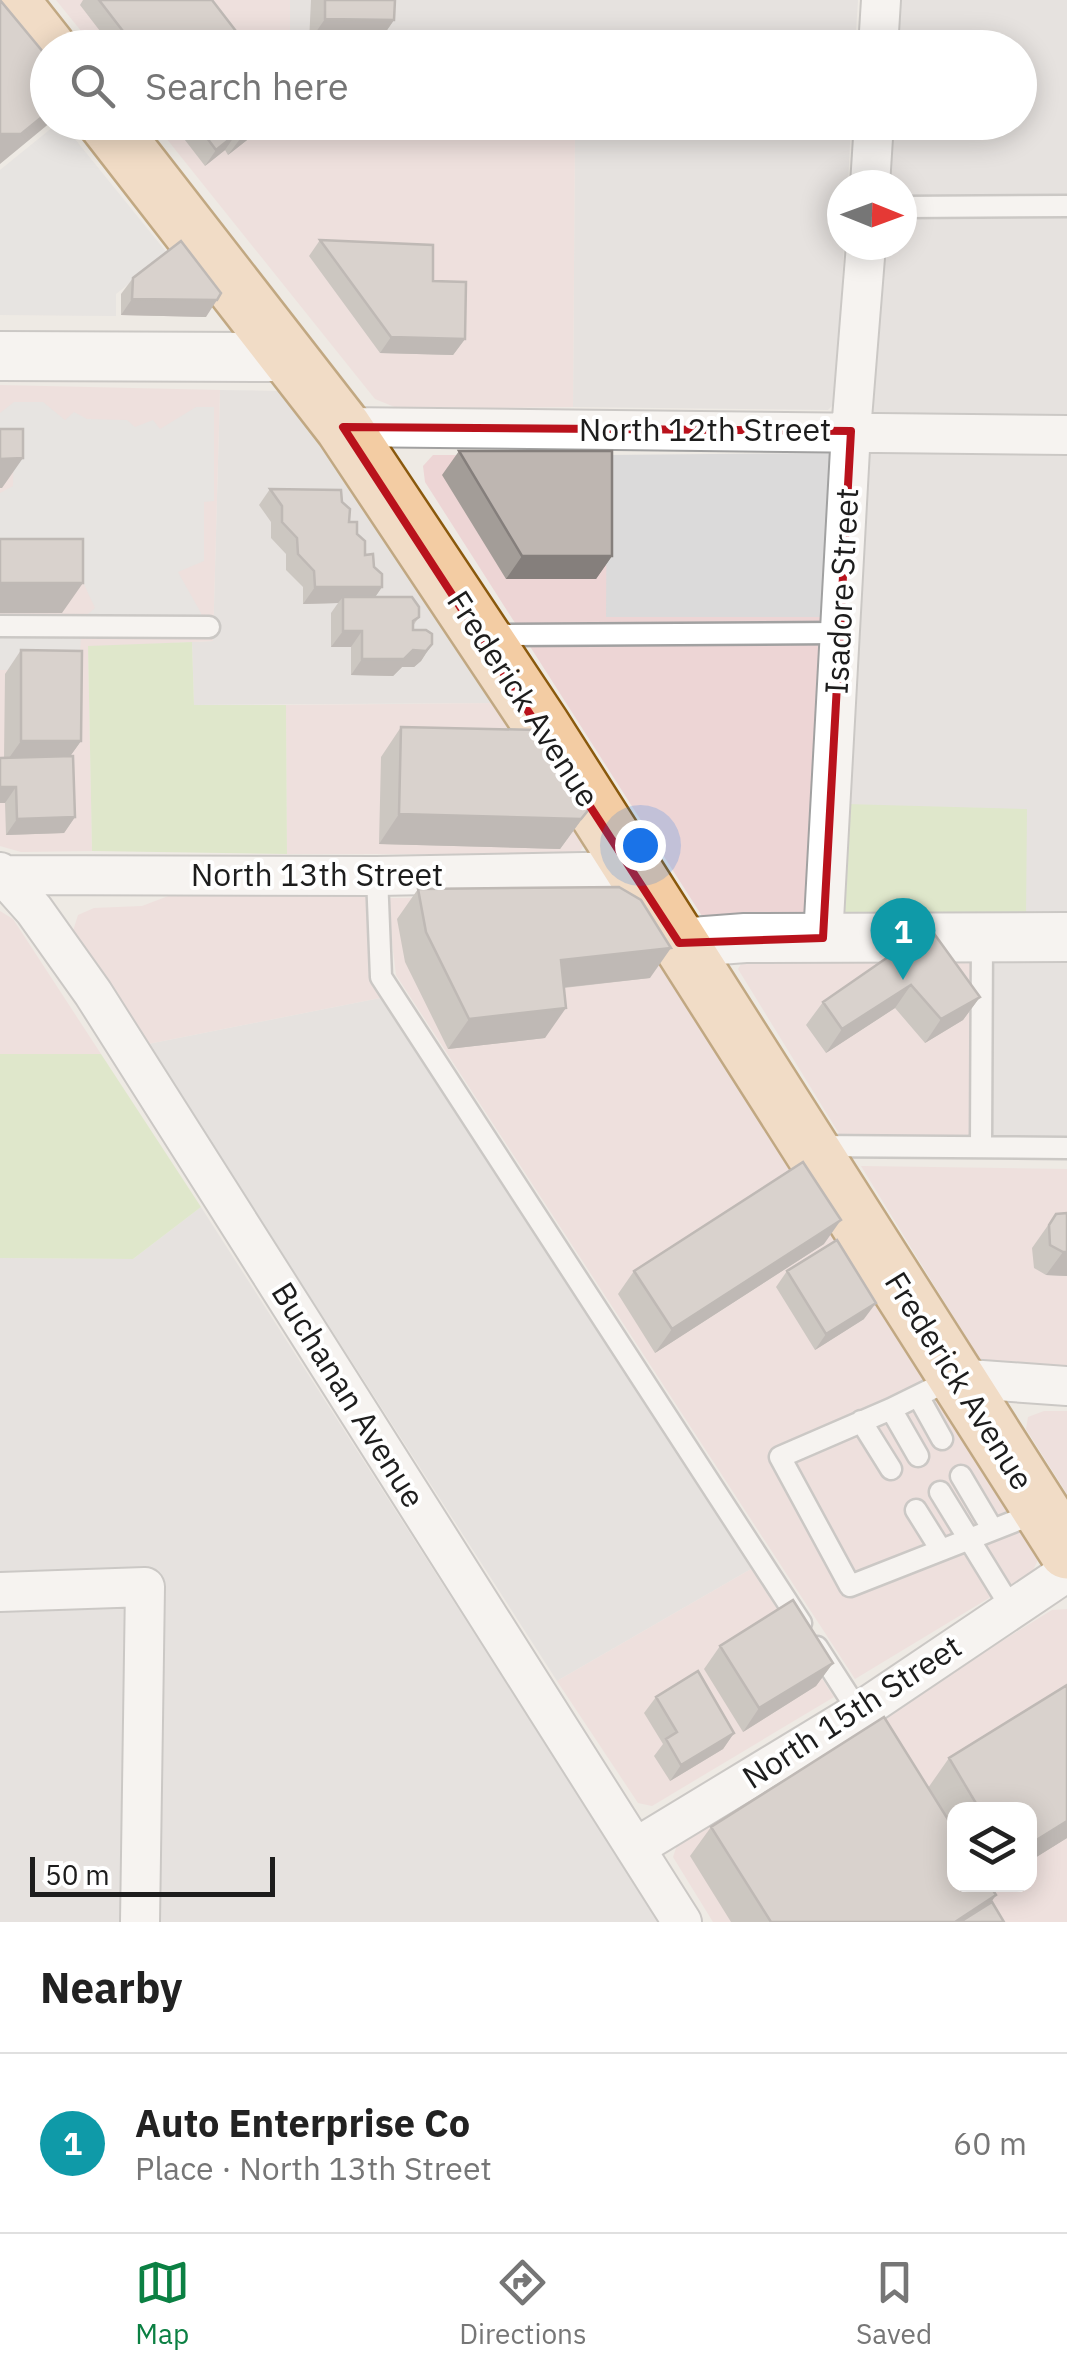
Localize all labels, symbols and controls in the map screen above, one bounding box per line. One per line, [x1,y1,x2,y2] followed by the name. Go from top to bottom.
[30,30,1037,140] search box
[65,58,120,113] icon: search
[145,61,349,110] text: Search here
[827,170,917,260] north arrow
[579,408,831,450] street label: North 12th Street
[815,487,867,695] street label: Isadore Street
[438,582,609,815] street label: Frederick Avenue
[615,820,666,871] your location
[191,853,443,895] street label: North 13th Street
[870,898,936,980] pin: 1
[876,1263,1044,1497] street label: Frederick Avenue
[263,1274,435,1515] street label: Buchanan Avenue
[734,1625,969,1798] street label: North 15th Street
[947,1802,1037,1892] map controls
[947,1802,1037,1892] button: layers
[30,1852,275,1896] scale bar
[45,1856,110,1893] text: 50 m
[40,1960,182,2015] text: Nearby
[135,2098,470,2147] text: Auto Enterprise Co
[63,2122,82,2164] text: 1
[953,2122,1027,2164] text: 60 m
[135,2147,492,2189] text: Place · North 13th Street
[135,2255,190,2352] tab: Map
[459,2255,587,2352] tab: Directions
[856,2255,932,2352] tab: Saved

